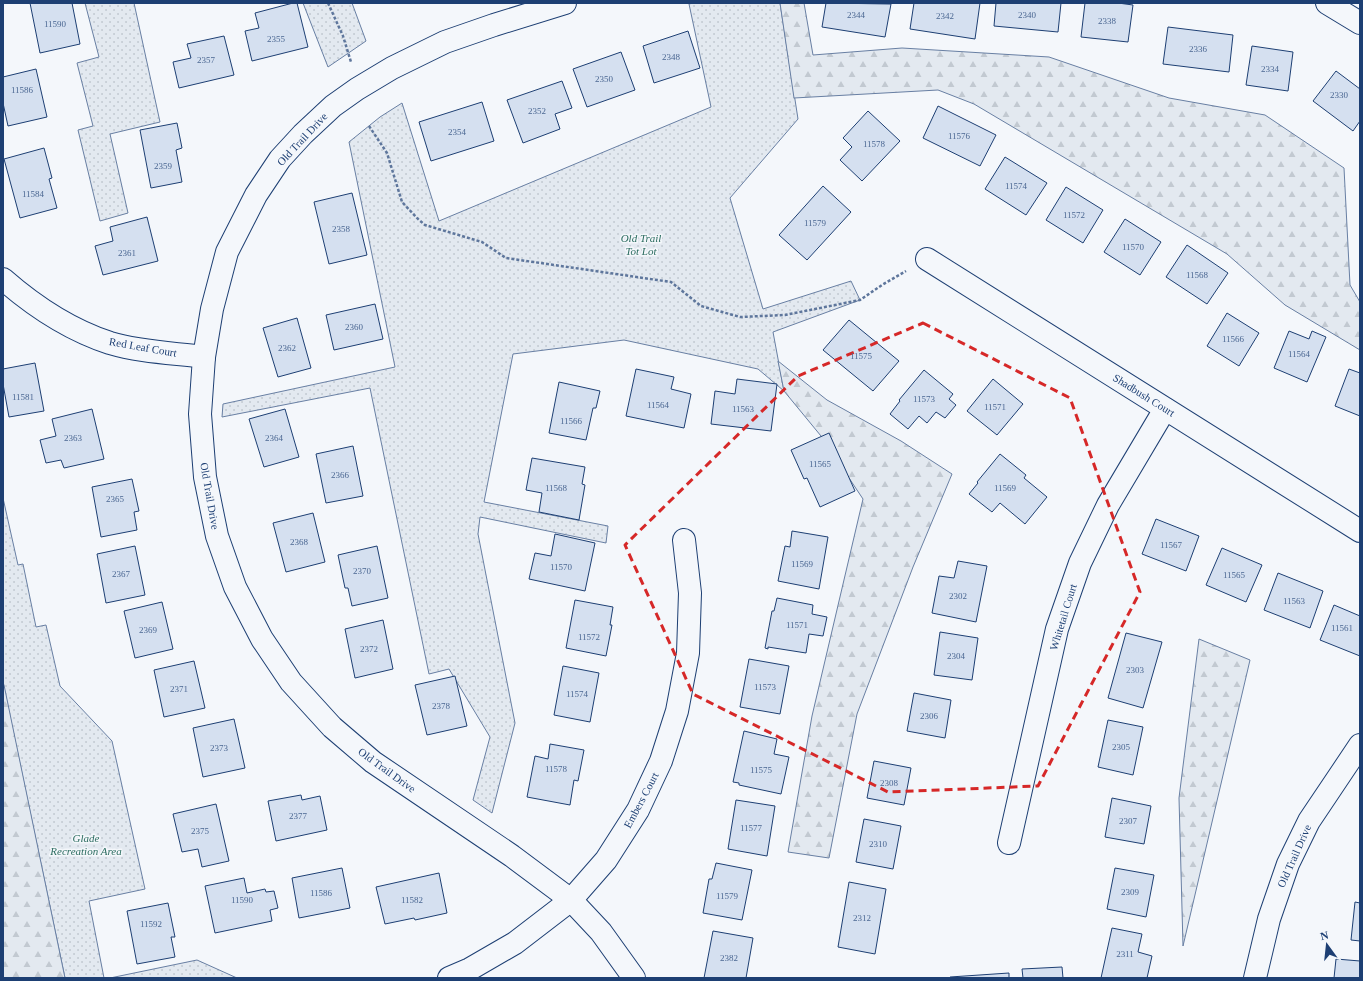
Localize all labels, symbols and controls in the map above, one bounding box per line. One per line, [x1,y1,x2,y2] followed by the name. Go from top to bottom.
[847,10,866,20] house number: 2344
[1018,10,1037,20] house number: 2340
[936,11,954,21] house number: 2342
[1098,16,1117,26] house number: 2338
[44,19,67,29] house number: 11590
[267,34,286,44] house number: 2355
[1189,44,1208,54] house number: 2336
[662,52,681,62] house number: 2348
[197,55,216,65] house number: 2357
[1261,64,1280,74] house number: 2334
[595,74,614,84] house number: 2350
[11,85,34,95] house number: 11586
[1330,90,1349,100] house number: 2330
[528,106,546,116] house number: 2352
[274,110,330,168] street label: Old Trail Drive
[448,127,467,137] house number: 2354
[948,131,971,141] house number: 11576
[863,139,886,149] house number: 11578
[154,161,173,171] house number: 2359
[1005,181,1028,191] house number: 11574
[22,189,45,199] house number: 11584
[1063,210,1085,220] house number: 11572
[804,218,827,228] house number: 11579
[332,224,351,234] house number: 2358
[621,232,661,257] park label: Old Trail Tot Lot
[1122,242,1145,252] house number: 11570
[118,248,136,258] house number: 2361
[1186,270,1209,280] house number: 11568
[345,322,364,332] house number: 2360
[1222,334,1245,344] house number: 11566
[108,335,178,359] street label: Red Leaf Court
[278,343,296,353] house number: 2362
[1288,349,1311,359] house number: 11564
[850,351,873,361] house number: 11575
[1111,371,1177,419] street label: Shadbush Court
[12,392,34,402] house number: 11581
[913,394,936,404] house number: 11573
[647,400,670,410] house number: 11564
[984,402,1006,412] house number: 11571
[732,404,755,414] house number: 11563
[560,416,583,426] house number: 11566
[64,433,83,443] house number: 2363
[265,433,284,443] house number: 2364
[809,459,832,469] house number: 11565
[198,462,222,531] street label: Old Trail Drive
[331,470,350,480] house number: 2366
[545,483,568,493] house number: 11568
[994,483,1017,493] house number: 11569
[106,494,125,504] house number: 2365
[290,537,309,547] house number: 2368
[1160,540,1183,550] house number: 11567
[791,559,814,569] house number: 11569
[550,562,573,572] house number: 11570
[353,566,372,576] house number: 2370
[112,569,131,579] house number: 2367
[1223,570,1246,580] house number: 11565
[1047,582,1079,652] street label: Whitetail Court
[949,591,967,601] house number: 2302
[1283,596,1306,606] house number: 11563
[786,620,808,630] house number: 11571
[1331,623,1353,633] house number: 11561
[139,625,158,635] house number: 2369
[578,632,600,642] house number: 11572
[360,644,378,654] house number: 2372
[947,651,966,661] house number: 2304
[1126,665,1145,675] house number: 2303
[754,682,777,692] house number: 11573
[170,684,188,694] house number: 2371
[566,689,589,699] house number: 11574
[432,701,451,711] house number: 2378
[920,711,939,721] house number: 2306
[1112,742,1131,752] house number: 2305
[210,743,229,753] house number: 2373
[356,745,418,795] street label: Old Trail Drive
[545,764,568,774] house number: 11578
[750,765,773,775] house number: 11575
[621,770,661,830] street label: Embers Court
[880,778,899,788] house number: 2308
[289,811,308,821] house number: 2377
[1119,816,1138,826] house number: 2307
[1275,822,1313,889] street label: Old Trail Drive
[740,823,763,833] house number: 11577
[191,826,210,836] house number: 2375
[49,832,122,857] park label: Glade Recreation Area
[869,839,888,849] house number: 2310
[1121,887,1140,897] house number: 2309
[310,888,333,898] house number: 11586
[716,891,739,901] house number: 11579
[231,895,254,905] house number: 11590
[401,895,423,905] house number: 11582
[853,913,871,923] house number: 2312
[140,919,162,929] house number: 11592
[1307,925,1347,965] north arrow
[1319,929,1330,942] text: N
[1116,949,1134,959] house number: 2311
[720,953,738,963] house number: 2382

